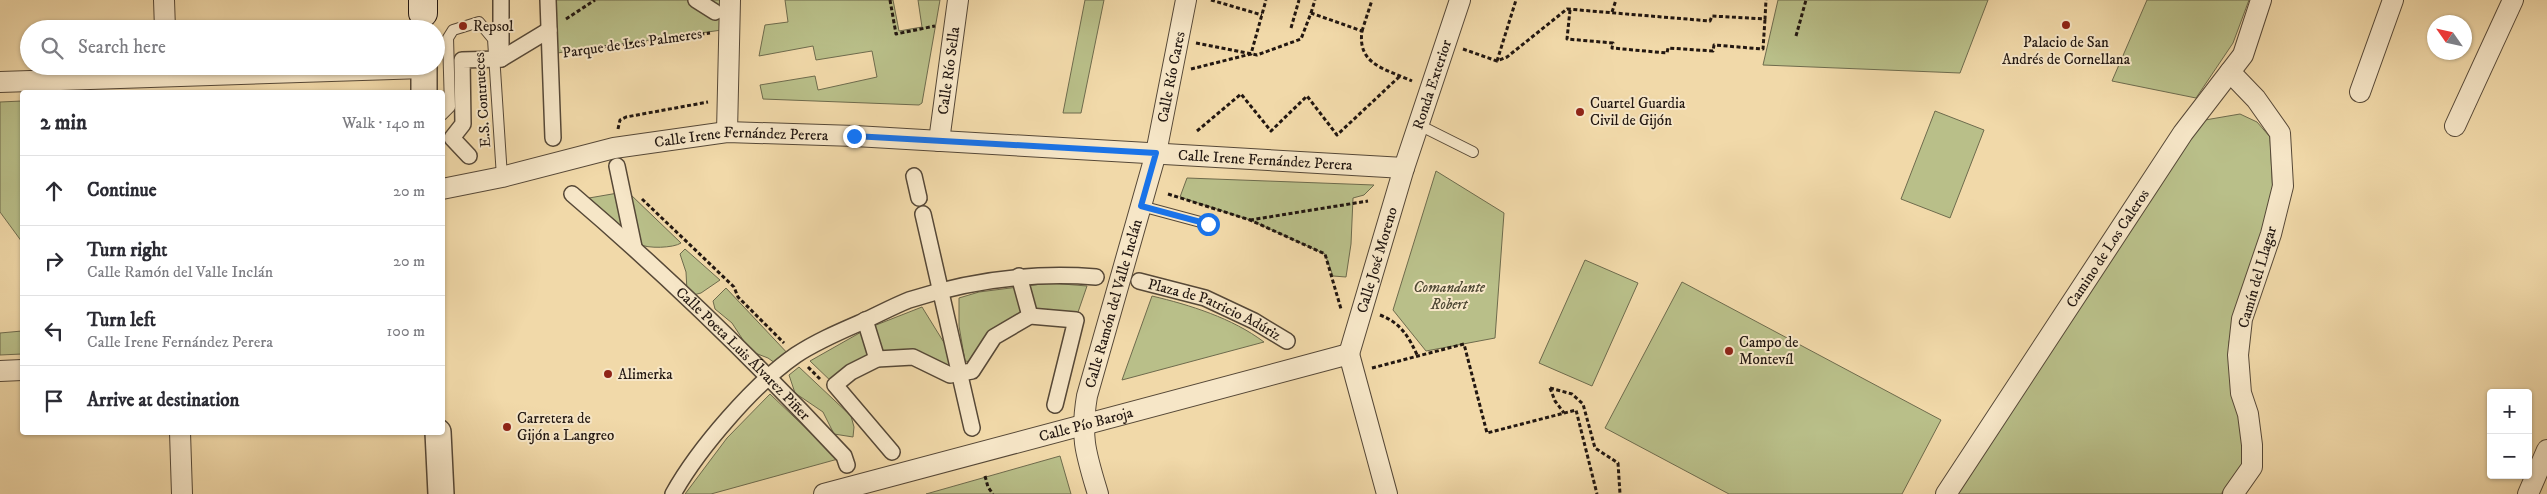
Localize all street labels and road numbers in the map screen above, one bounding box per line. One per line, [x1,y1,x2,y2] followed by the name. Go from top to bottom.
[561,24,703,63] street label: Parque de Les Palmeres
[934,25,964,116] street label: Calle Río Sella
[1153,30,1190,124] street label: Calle Río Cares
[1409,37,1456,132] street label: Ronda Exterior
[470,52,495,148] street label: E.S. Contrueces
[653,123,829,152] street label: Calle Irene Fernández Perera
[1178,146,1354,175] street label: Calle Irene Fernández Perera
[2062,186,2154,311] street label: Camino de Los Caleros
[1353,205,1402,316] street label: Calle José Moreno
[1081,217,1147,390] street label: Calle Ramón del Valle Inclán
[2234,224,2281,330] street label: Camín del Llagar
[1146,275,1285,345] street label: Plaza de Patricio Adúriz
[672,283,814,425] street label: Calle Poeta Luis Álvarez Piñer
[1037,403,1136,446] street label: Calle Pío Baroja

